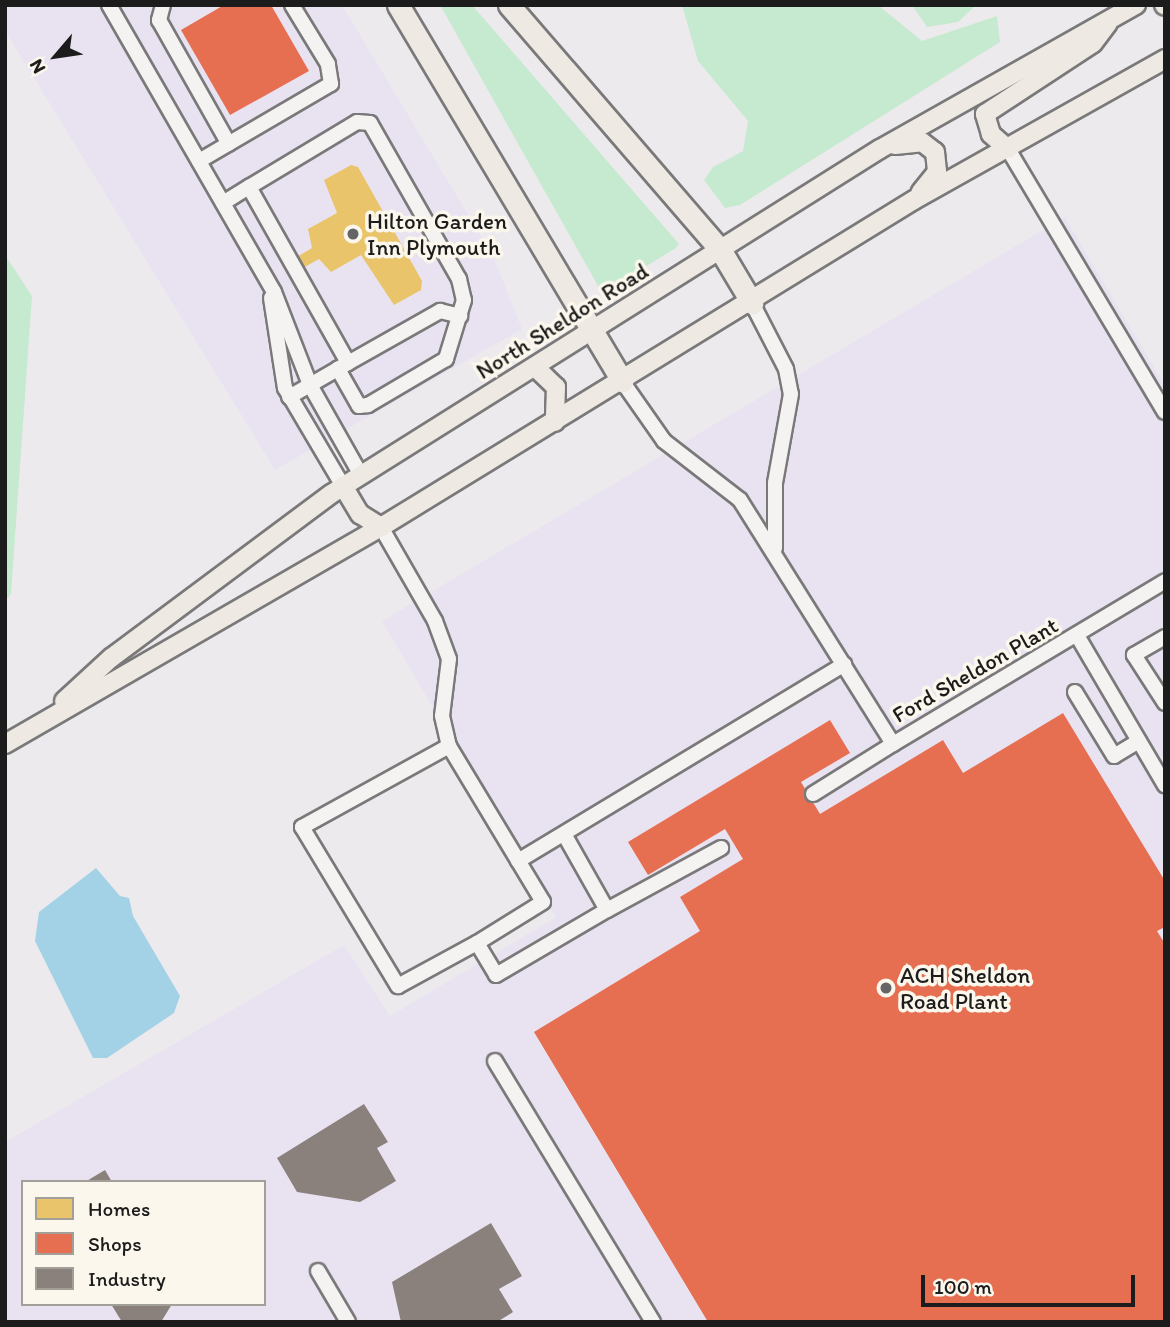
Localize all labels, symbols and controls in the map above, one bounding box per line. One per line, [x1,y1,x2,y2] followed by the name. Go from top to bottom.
[21,21,91,91] north arrow
[24,55,50,78] text: N
[367,207,507,261] place label: Hilton Garden Inn Plymouth
[345,226,361,242] marker: Hilton Garden Inn Plymouth
[471,257,653,385] street label: North Sheldon Road
[887,611,1063,729] street label: Ford Sheldon Plant
[900,961,1030,1015] place label: ACH Sheldon Road Plant
[878,980,894,996] marker: ACH Sheldon Road Plant
[21,1180,266,1306] legend
[88,1196,150,1221] text: Homes
[88,1231,142,1256] text: Shops
[925,1260,1138,1304] scale bar
[88,1266,166,1291] text: Industry
[934,1274,992,1299] text: 100 m

